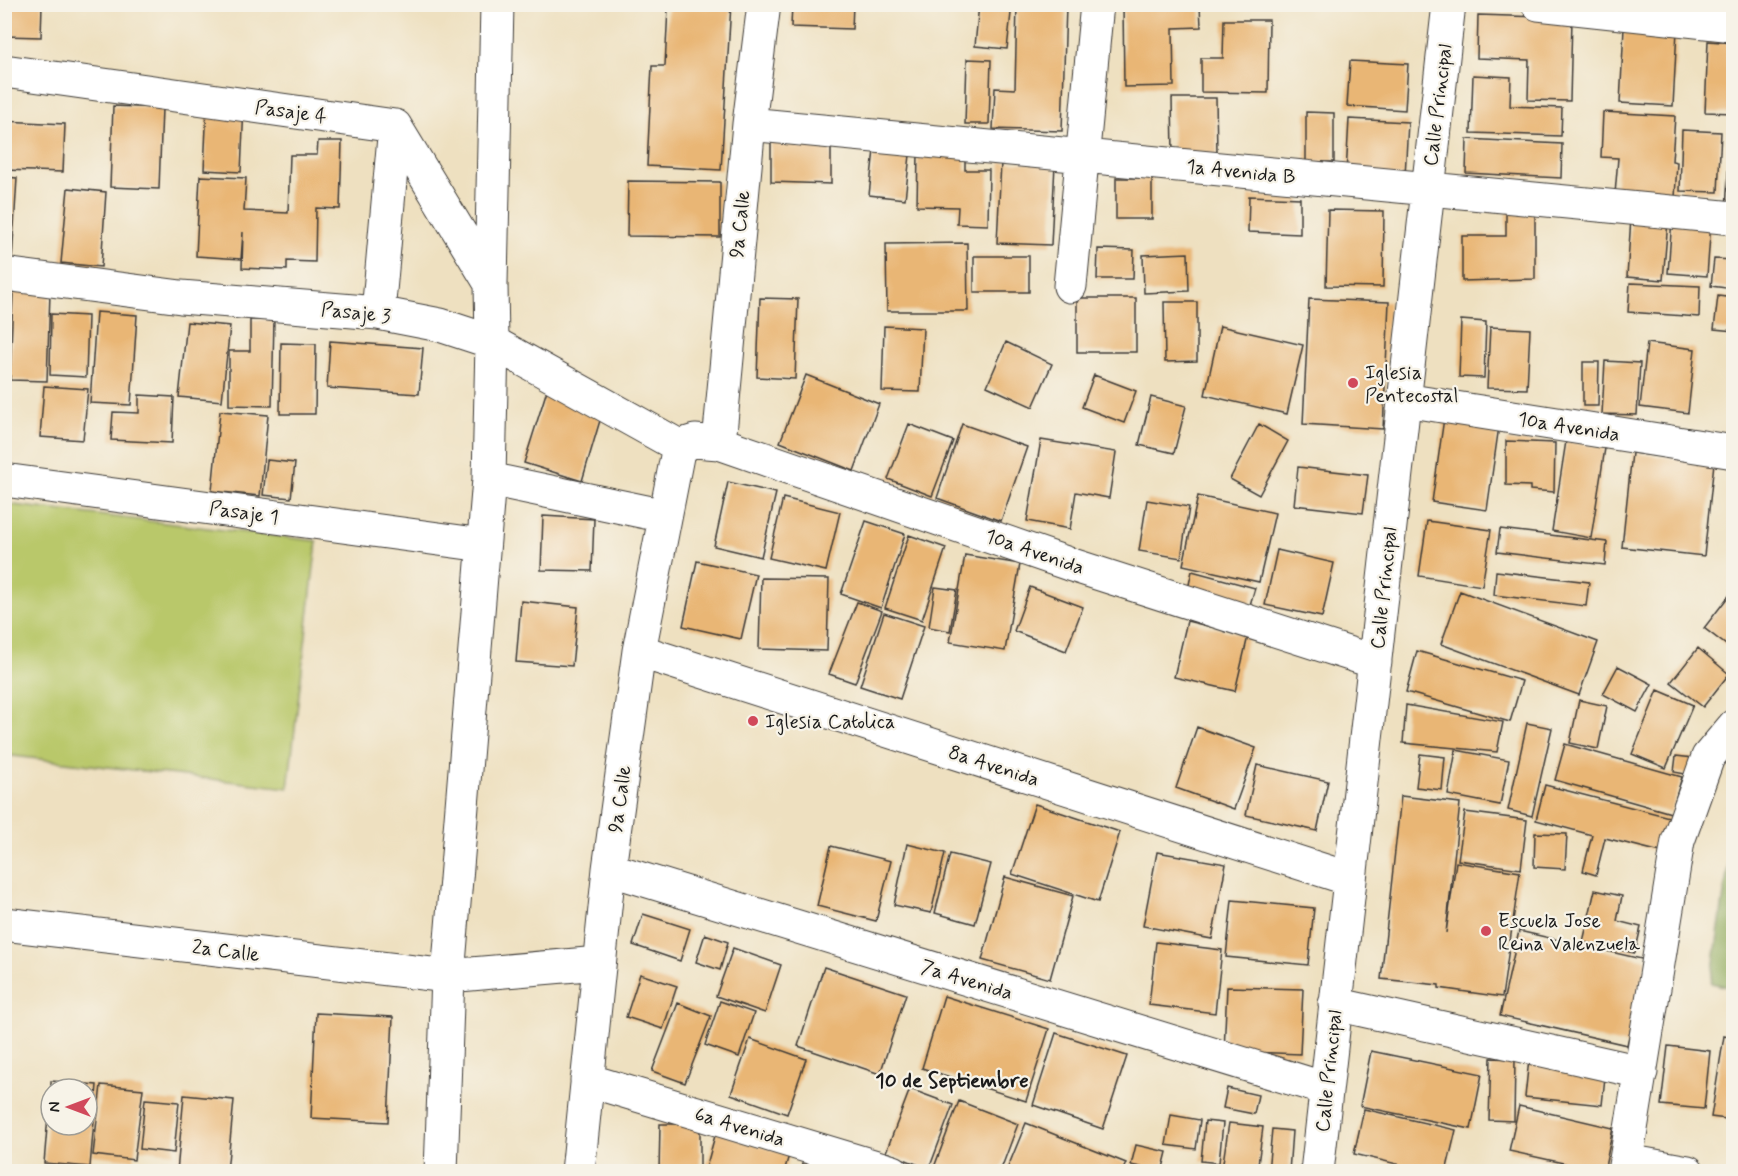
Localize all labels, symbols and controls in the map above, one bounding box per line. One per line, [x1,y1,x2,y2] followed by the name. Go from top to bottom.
[1418,43,1459,168] street label: Calle Principal
[253,94,329,131] street label: Pasaje 4
[1185,153,1297,192] street label: 1a Avenida B
[724,189,757,259] street label: 9a Calle
[320,296,392,331] street label: Pasaje 3
[1365,360,1459,410] place label: Iglesia Pentecostal
[1346,376,1360,390] marker: Iglesia Pentecostal
[1516,406,1622,449] street label: 10a Avenida
[207,495,280,532] street label: Pasaje 1
[981,523,1088,582] street label: 10a Avenida
[1365,526,1404,651] street label: Calle Principal
[765,709,895,736] place label: Iglesia Catolica
[746,714,760,728] marker: Iglesia Catolica
[945,739,1042,794] street label: 8a Avenida
[602,764,639,835] street label: 9a Calle
[1498,908,1641,958] place label: Escuela Jose Reina Valenzuela
[1479,924,1493,938] marker: Escuela Jose Reina Valenzuela
[191,934,261,969] street label: 2a Calle
[917,954,1016,1007] street label: 7a Avenida
[1310,1009,1349,1134] street label: Calle Principal
[875,1067,1029,1095] district label: 10 de Septiembre
[39,1077,99,1137] north arrow
[691,1101,788,1154] street label: 6a Avenida
[45,1102,66,1112] text: N

